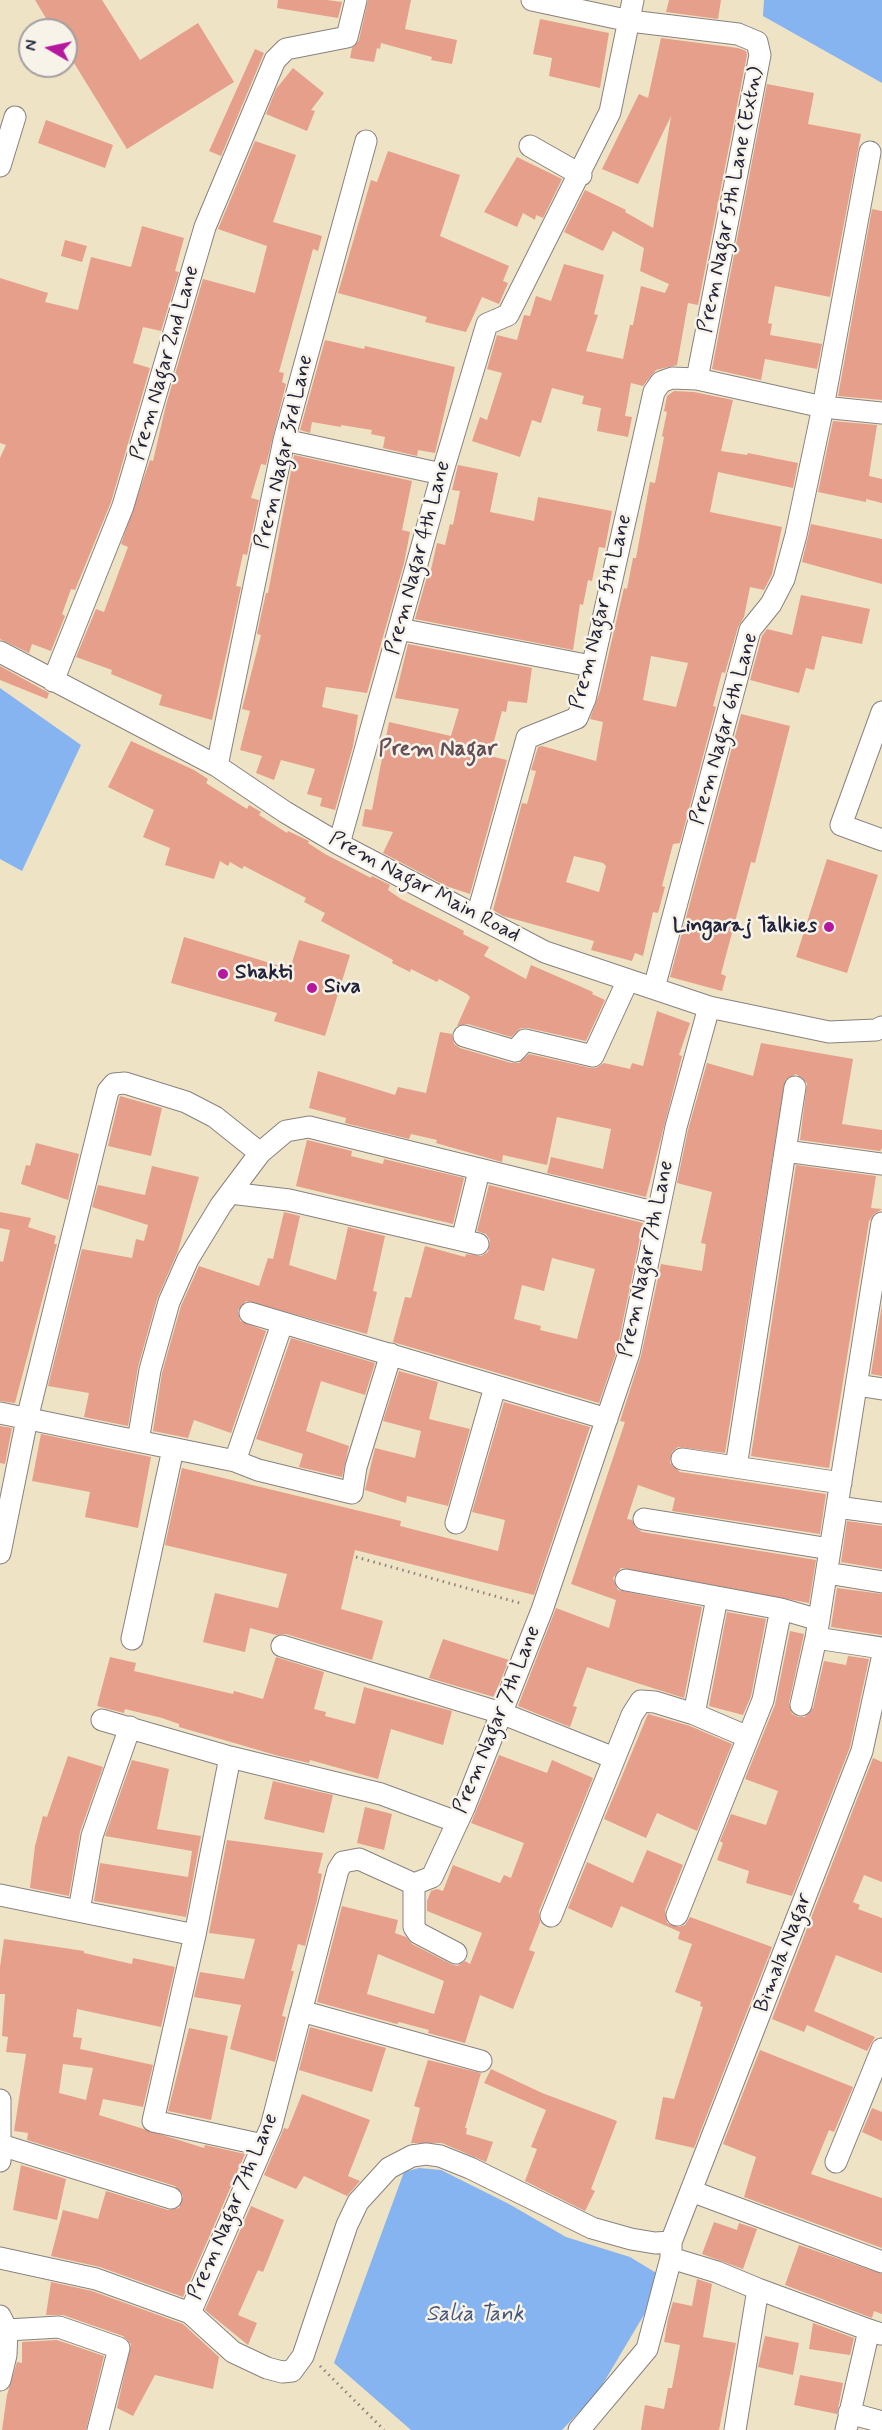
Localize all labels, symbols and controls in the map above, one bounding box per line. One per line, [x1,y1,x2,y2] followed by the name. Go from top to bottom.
[18,18,78,78] north arrow
[20,39,43,52] text: N
[694,65,770,335] street label: Prem Nagar 5th Lane (Extn)
[126,263,206,463] street label: Prem Nagar 2nd Lane
[250,353,320,551] street label: Prem Nagar 3rd Lane
[381,458,457,658] street label: Prem Nagar 4th Lane
[566,512,638,712] street label: Prem Nagar 5th Lane
[686,630,764,828] street label: Prem Nagar 6th Lane
[379,737,497,763] district label: Prem Nagar
[324,827,524,949] street label: Prem Nagar Main Road
[673,914,817,940] place label: Lingaraj Talkies
[822,920,836,934] marker: Lingaraj Talkies
[235,961,292,987] place label: Shakti
[216,967,230,981] marker: Shakti
[324,975,361,1001] place label: Siva
[305,981,319,995] marker: Siva
[614,1158,680,1360] street label: Prem Nagar 7th Lane
[449,1622,547,1818] street label: Prem Nagar 7th Lane
[750,1890,818,2016] street label: Bimala Nagar
[183,2110,285,2304] street label: Prem Nagar 7th Lane
[426,2302,524,2328] water label: Salia Tank

